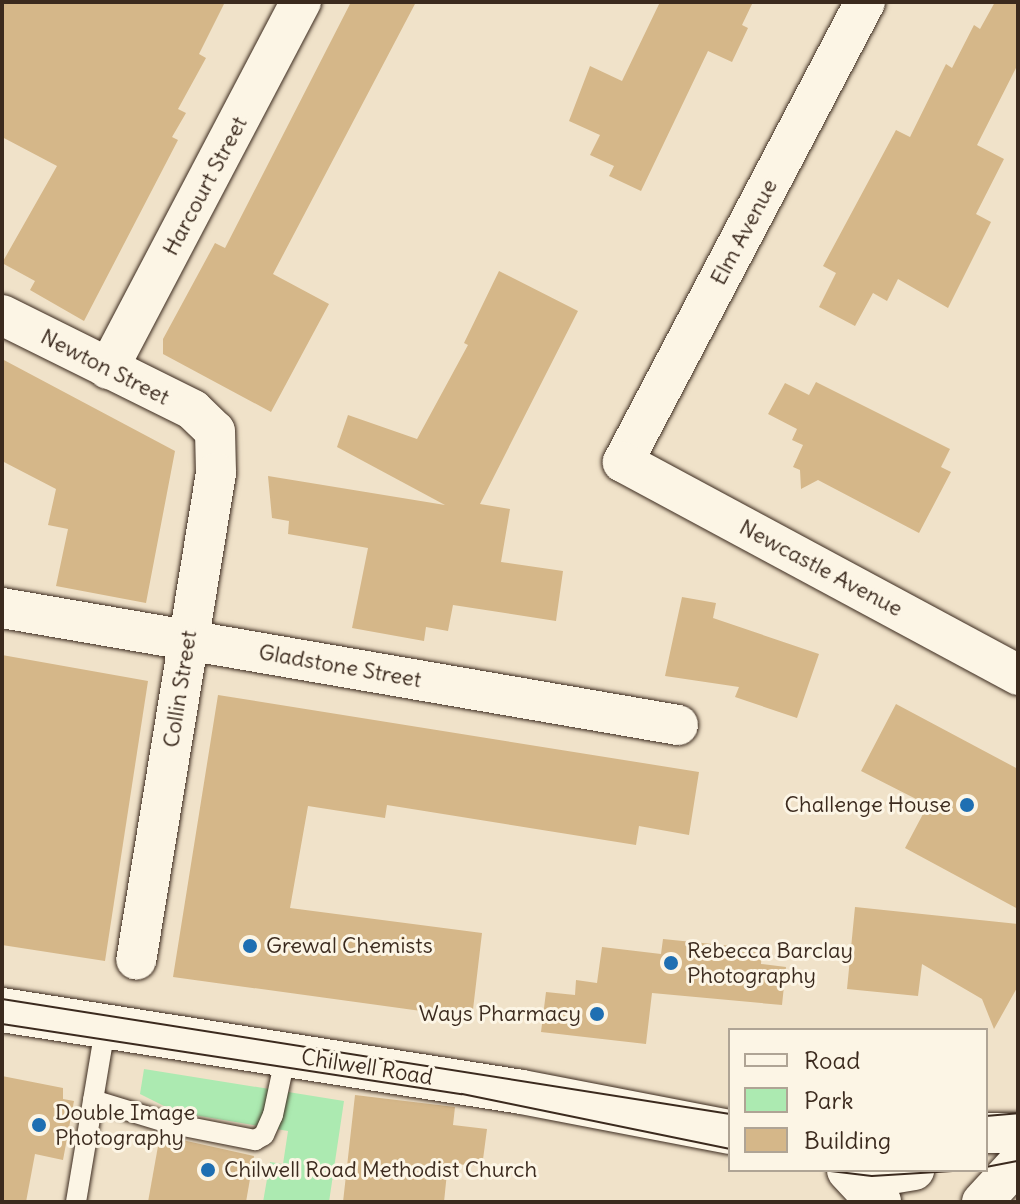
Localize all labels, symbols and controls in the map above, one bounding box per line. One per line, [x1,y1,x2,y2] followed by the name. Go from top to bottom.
[157,112,253,260] street label: Harcourt Street
[705,175,783,289] street label: Elm Avenue
[36,323,174,411] street label: Newton Street
[735,514,907,622] street label: Newcastle Avenue
[158,629,202,749] street label: Collin Street
[257,639,423,693] street label: Gladstone Street
[785,792,951,818] place label: Challenge House
[958,796,976,814] marker: Challenge House
[266,933,433,959] place label: Grewal Chemists
[241,937,259,955] marker: Grewal Chemists
[687,937,853,988] place label: Rebecca Barclay Photography
[662,954,680,972] marker: Rebecca Barclay Photography
[419,1001,581,1027] place label: Ways Pharmacy
[588,1005,606,1023] marker: Ways Pharmacy
[728,1028,988,1172] legend
[299,1044,435,1090] street label: Chilwell Road
[804,1045,860,1075] text: Road
[804,1085,854,1115] text: Park
[55,1099,195,1150] place label: Double Image Photography
[30,1116,48,1134] marker: Double Image Photography
[804,1125,891,1155] text: Building
[224,1157,537,1183] place label: Chilwell Road Methodist Church
[199,1161,217,1179] marker: Chilwell Road Methodist Church

